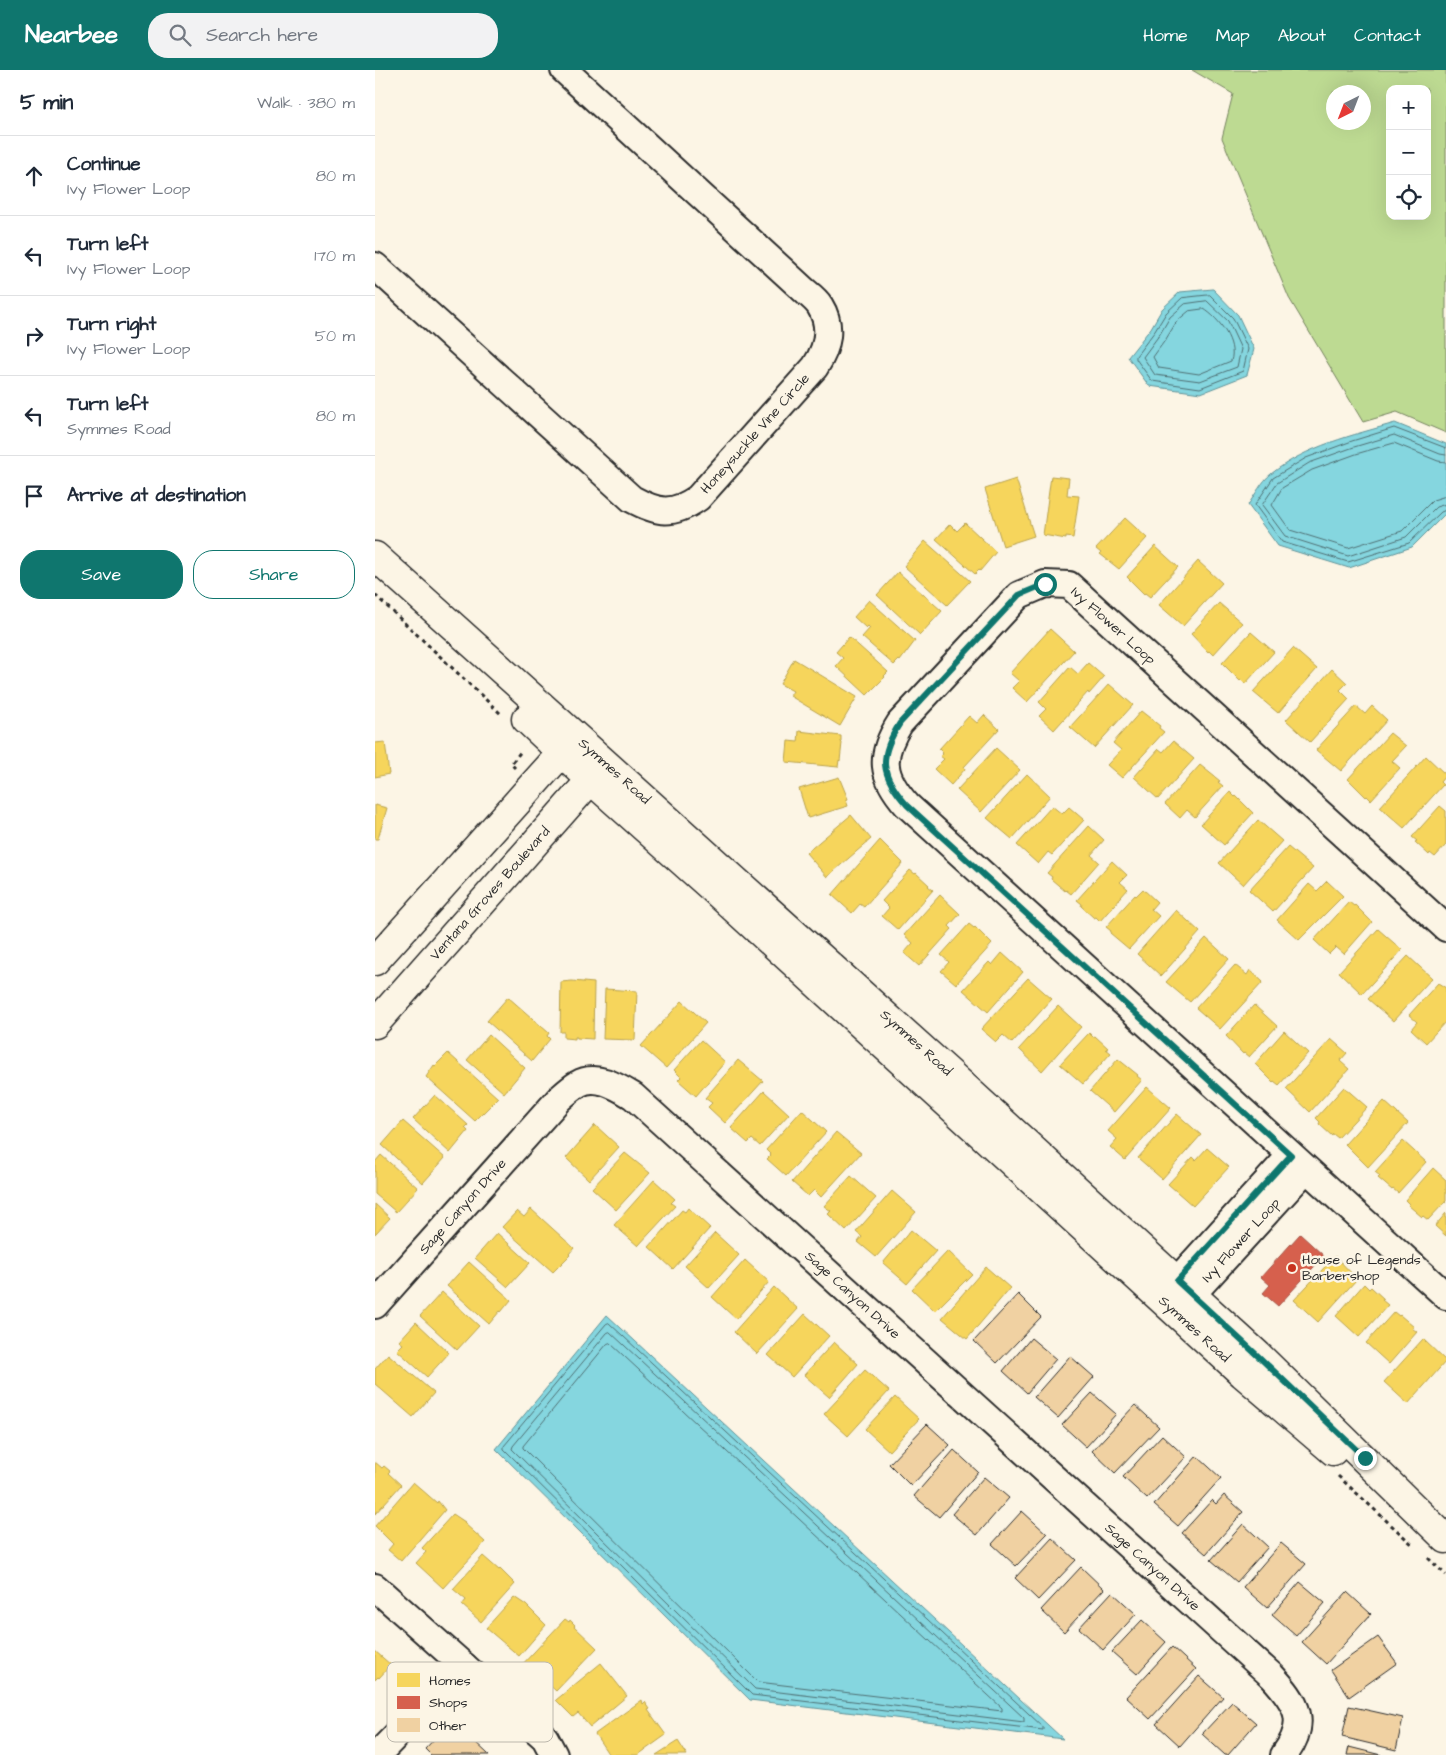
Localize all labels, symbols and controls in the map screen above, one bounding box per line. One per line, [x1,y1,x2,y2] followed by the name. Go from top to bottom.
[148,13,498,58] search box
[25,18,118,52] text: Nearbee
[166,21,194,49] icon: search
[206,22,318,49] text: Search here
[1143,23,1188,48] text: Home
[1216,23,1250,48] text: Map
[1278,23,1326,48] text: About
[1354,23,1421,48] text: Contact
[1326,85,1371,130] north arrow
[1386,85,1431,220] map controls
[1386,85,1431,130] button: +
[20,88,73,117] text: 5 min
[257,92,355,114] text: Walk · 380 m
[1386,130,1431,175] button: −
[67,151,141,178] text: Continue
[20,162,48,190] icon: ahead
[316,165,355,187] text: 80 m
[1386,175,1431,220] button: locate
[67,178,190,200] text: Ivy Flower Loop
[67,231,148,258] text: Turn left
[20,242,48,270] icon: left
[314,245,355,267] text: 170 m
[67,258,190,280] text: Ivy Flower Loop
[67,311,156,338] text: Turn right
[20,322,48,350] icon: right
[315,325,355,347] text: 50 m
[67,338,190,360] text: Ivy Flower Loop
[696,369,815,498] street label: Honeysuckle Vine Circle
[67,391,148,418] text: Turn left
[20,402,48,430] icon: left
[316,405,355,427] text: 80 m
[67,418,171,440] text: Symmes Road
[20,482,48,510] icon: arrive
[67,482,246,509] text: Arrive at destination
[20,550,183,599] button: Save
[193,550,355,599] button: Share
[1034,573,1057,596] route start
[1066,582,1160,670] street label: Ivy Flower Loop
[574,734,655,809] street label: Symmes Road
[426,822,555,965] street label: Ventana Groves Boulevard
[876,1005,957,1081] street label: Symmes Road
[415,1154,511,1259] street label: Sage Canyon Drive
[1197,1194,1285,1287] street label: Ivy Flower Loop
[800,1247,905,1344] street label: Sage Canyon Drive
[1302,1250,1421,1286] place label: House of Legends Barbershop
[1286,1262,1298,1274] marker: House of Legends Barbershop
[1154,1291,1234,1367] street label: Symmes Road
[1354,1447,1377,1470] route end
[1100,1519,1205,1616] street label: Sage Canyon Drive
[387,1662,553,1742] legend
[429,1671,471,1691] text: Homes
[429,1693,468,1713] text: Shops
[429,1716,467,1736] text: Other

